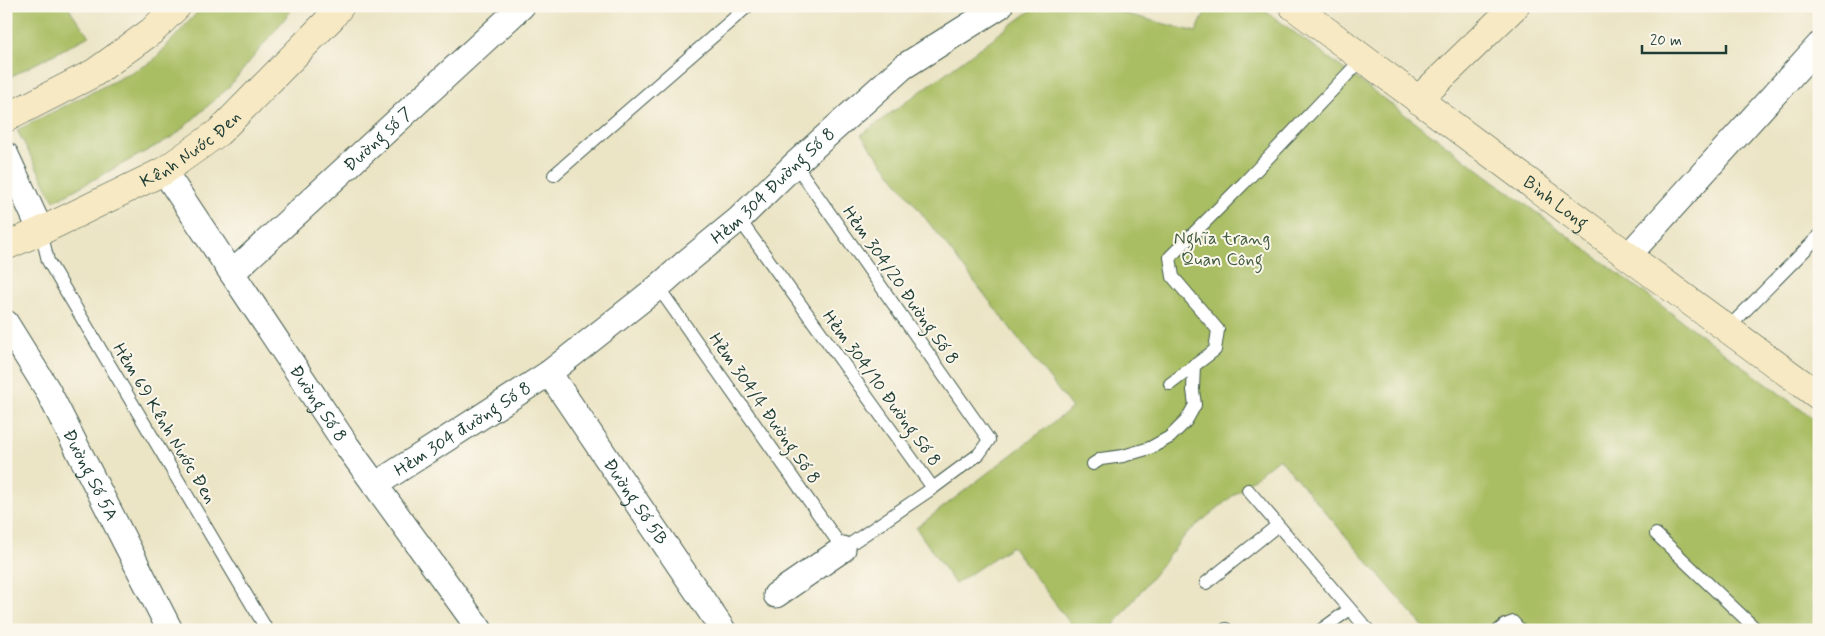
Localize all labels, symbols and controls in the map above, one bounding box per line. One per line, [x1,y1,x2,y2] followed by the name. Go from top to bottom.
[1642,22,1726,54] scale bar
[1650,31,1682,51] text: 20 m
[339,102,418,177] street label: Đường số 7
[136,106,247,194] street label: Kênh Nước Đen
[706,123,841,250] street label: Hẻm 304 Đường Số 8
[1518,171,1593,237] street label: Bình Long
[835,202,964,371] street label: Hẻm 304/20 Đường Số 8
[1174,227,1270,274] park label: Nghĩa trang Quan Công
[815,306,946,473] street label: Hẻm 304/10 Đường Số 8
[701,328,826,490] street label: Hẻm 304/4 Đường Số 8
[107,339,222,508] street label: Hẻm 69 Kênh Nước Đen
[283,361,352,447] street label: Đường Số 8
[390,377,536,483] street label: Hẻm 304 đường Số 8
[56,425,123,525] street label: Đường Số 5A
[597,454,673,550] street label: Đường Số 5B

